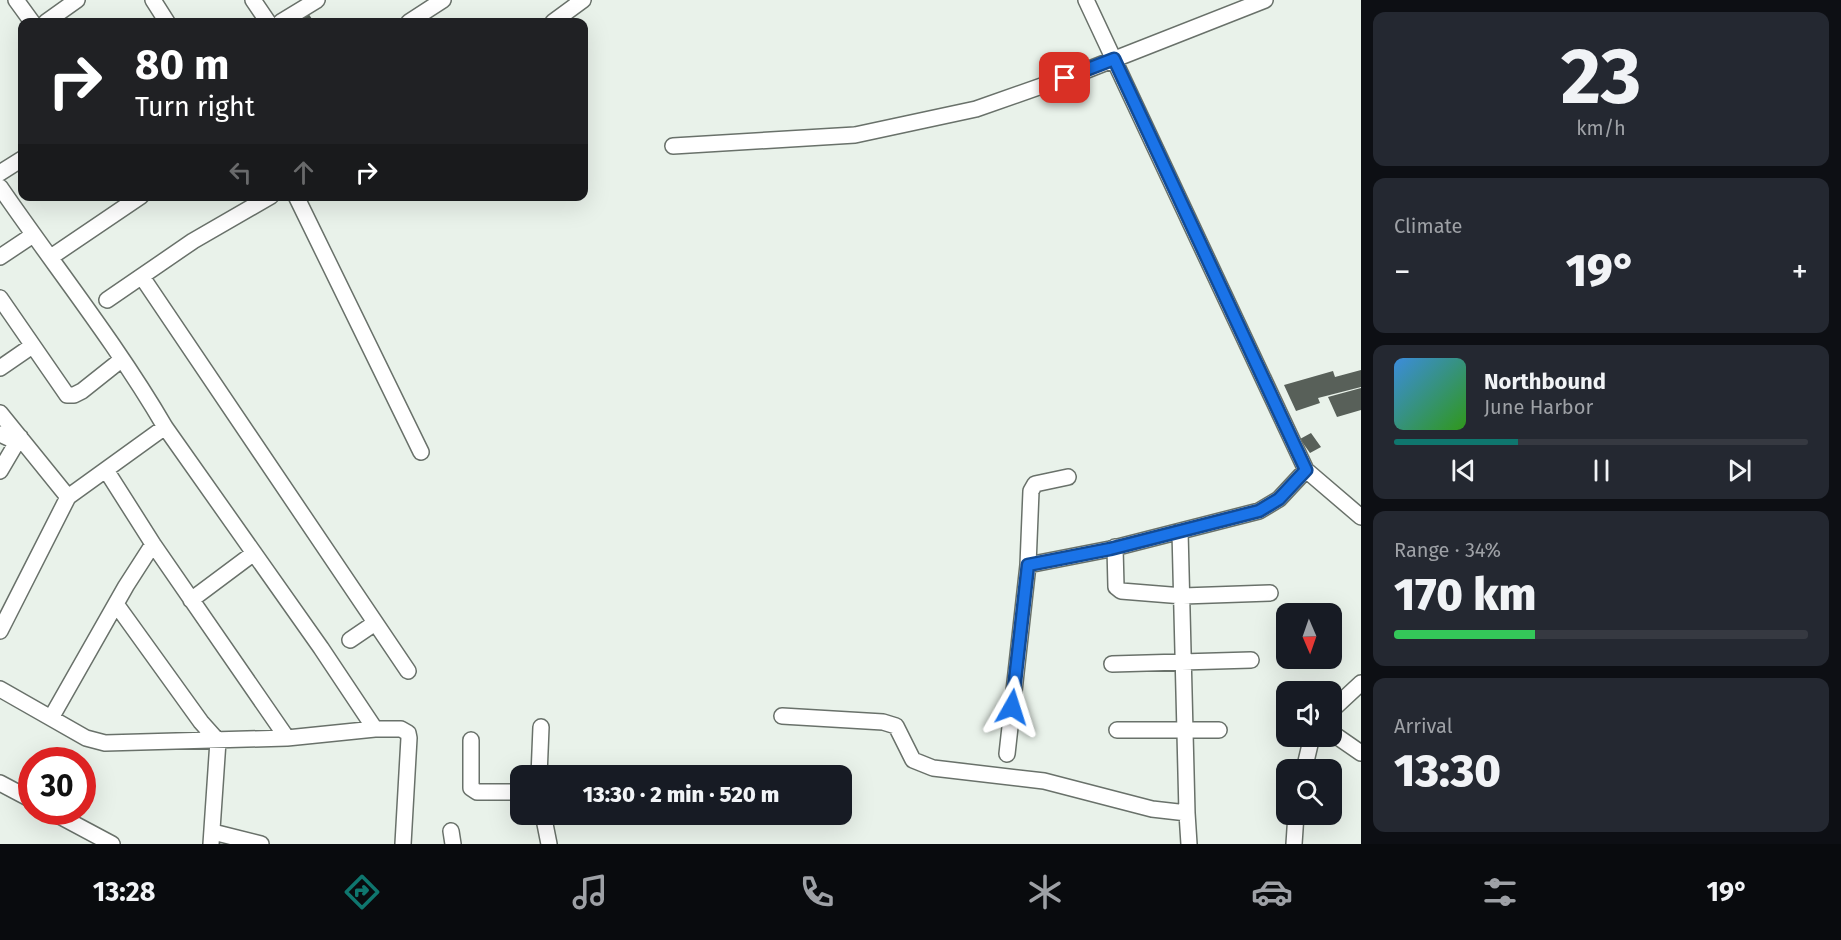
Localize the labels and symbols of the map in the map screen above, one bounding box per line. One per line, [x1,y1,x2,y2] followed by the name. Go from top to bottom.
[1039,52,1090,103] pin
[1276,603,1342,669] north arrow
[980,675,1044,739] position arrow
[18,747,96,825] speed limit sign: 30

